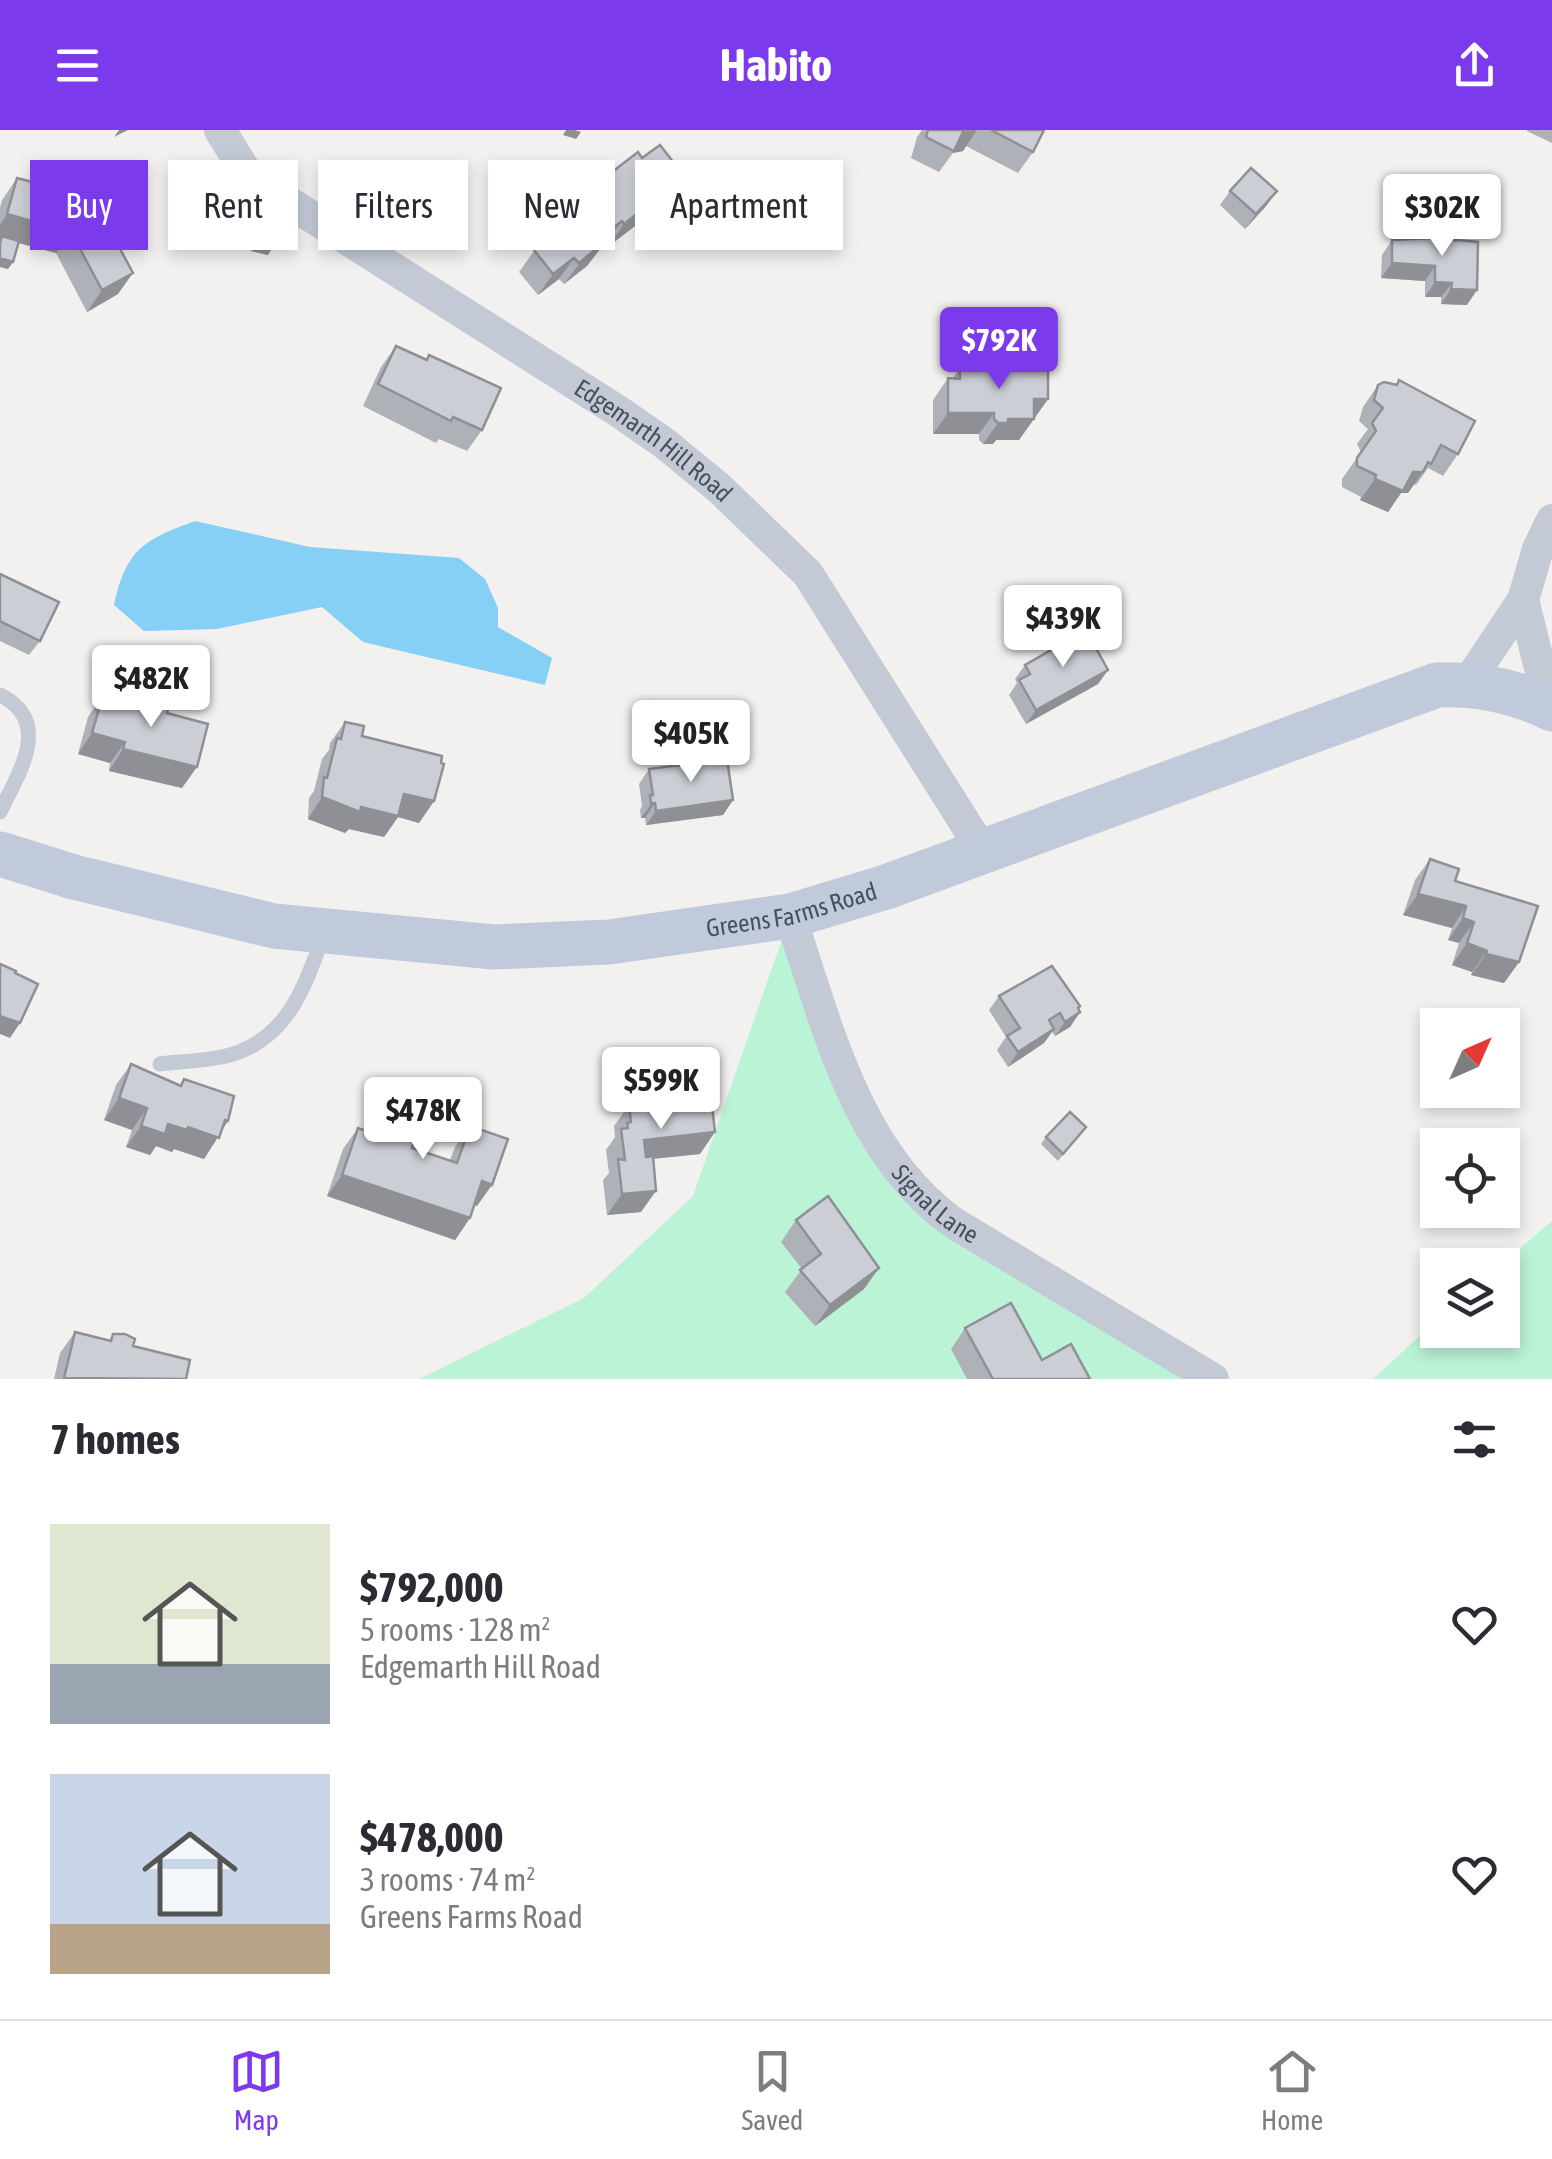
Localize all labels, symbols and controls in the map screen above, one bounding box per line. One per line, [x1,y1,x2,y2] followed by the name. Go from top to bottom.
[50,38,105,93] icon: menu
[1447,38,1502,93] icon: share
[720,39,832,91] text: Habito
[30,160,148,250] chip: Buy
[168,160,298,250] chip: Rent
[318,160,468,250] chip: Filters
[488,160,615,250] chip: New
[635,160,843,250] chip: Apartment
[1372,174,1512,259] pin: $302K
[1405,188,1479,225] text: $302K
[929,307,1069,392] pin: $792K
[962,321,1036,358] text: $792K
[570,373,738,507] street label: Edgemarth Hill Road
[993,585,1133,670] pin: $439K
[1026,599,1100,636] text: $439K
[81,645,221,730] pin: $482K
[114,659,188,696] text: $482K
[621,700,761,785] pin: $405K
[654,714,728,751] text: $405K
[704,877,880,942] street label: Greens Farms Road
[1420,1008,1520,1108] north arrow
[1420,1008,1520,1348] map controls
[591,1047,731,1132] pin: $599K
[624,1061,698,1098] text: $599K
[353,1077,493,1162] pin: $478K
[386,1091,460,1128] text: $478K
[1420,1128,1520,1228] button: locate
[886,1159,984,1249] street label: Signal Lane
[1420,1248,1520,1348] button: layers
[1447,1412,1502,1467] icon: filters
[50,1415,180,1463] text: 7 homes
[360,1563,504,1611] text: $792,000
[130,1564,250,1684] icon: home
[1447,1597,1502,1652] icon: heart
[360,1611,550,1648] text: 5 rooms · 128 m²
[360,1648,601,1685] text: Edgemarth Hill Road
[360,1813,504,1861] text: $478,000
[130,1814,250,1934] icon: home
[1447,1847,1502,1902] icon: heart
[360,1861,535,1898] text: 3 rooms · 74 m²
[360,1898,583,1935] text: Greens Farms Road
[229,2044,284,2136] tab: Map
[741,2044,803,2136] tab: Saved
[1261,2044,1323,2136] tab: Home

